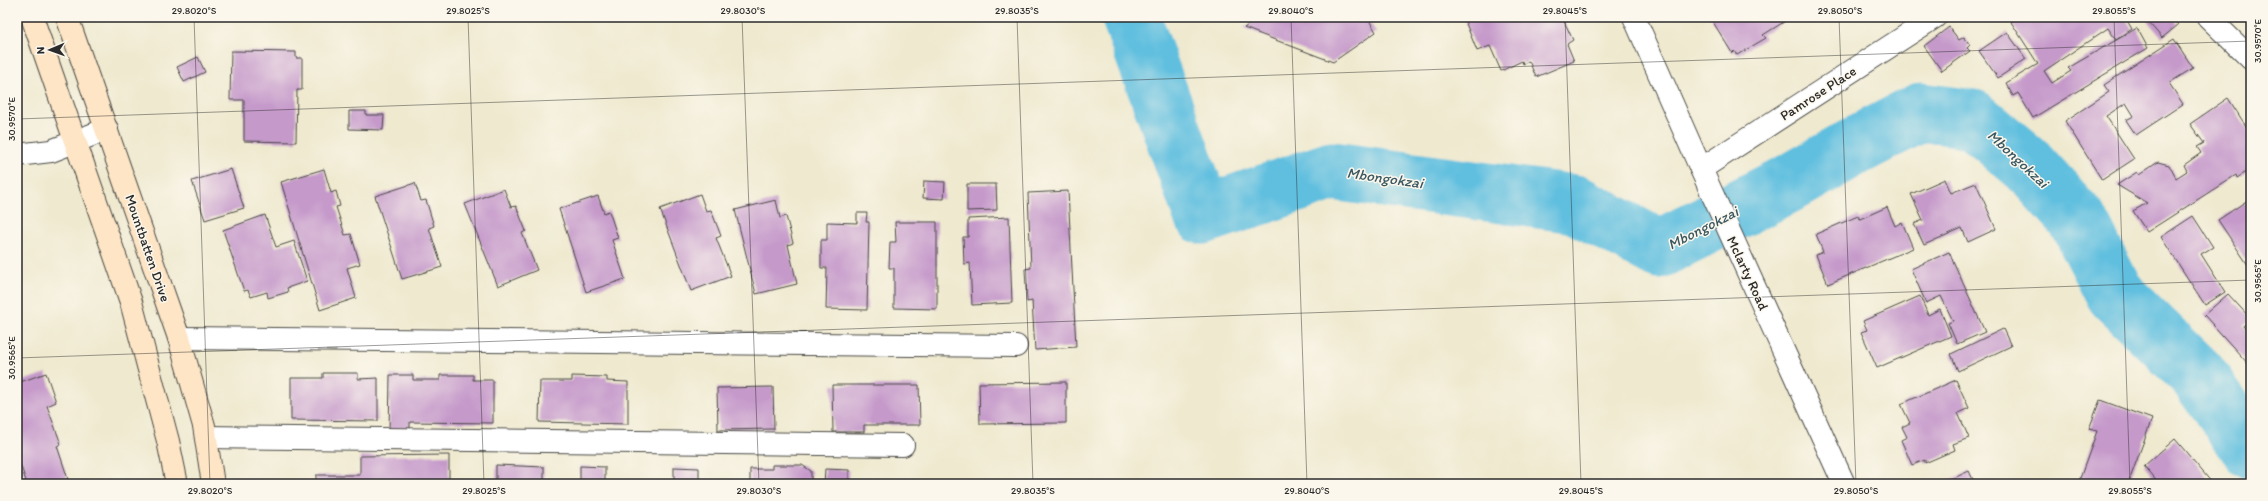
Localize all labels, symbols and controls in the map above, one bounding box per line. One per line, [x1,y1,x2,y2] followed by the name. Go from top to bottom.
[172,4,217,17] text: 29.8020°S
[446,4,490,17] text: 29.8025°S
[721,4,766,17] text: 29.8030°S
[995,4,1039,17] text: 29.8035°S
[1268,4,1314,17] text: 29.8040°S
[1543,4,1588,17] text: 29.8045°S
[1818,4,1863,17] text: 29.8050°S
[2092,4,2136,17] text: 29.8055°S
[2251,18,2264,63] text: 30.9570°E
[30,30,70,70] north arrow
[34,46,47,54] text: N
[1777,62,1860,124] street label: Pamrose Place
[5,96,18,141] text: 30.9570°E
[1984,126,2054,193] water label: Mbongokzai
[1346,164,1426,193] water label: Mbongokzai
[121,192,174,304] street label: Mountbatten Drive
[1665,202,1743,253] water label: Mbongokzai
[1723,233,1772,313] street label: Mclarty Road
[2251,259,2264,303] text: 30.9565°E
[5,336,18,380] text: 30.9565°E
[188,484,233,497] text: 29.8020°S
[462,484,506,497] text: 29.8025°S
[737,484,782,497] text: 29.8030°S
[1011,484,1055,497] text: 29.8035°S
[1284,484,1330,497] text: 29.8040°S
[1559,484,1604,497] text: 29.8045°S
[1834,484,1879,497] text: 29.8050°S
[2108,484,2152,497] text: 29.8055°S

